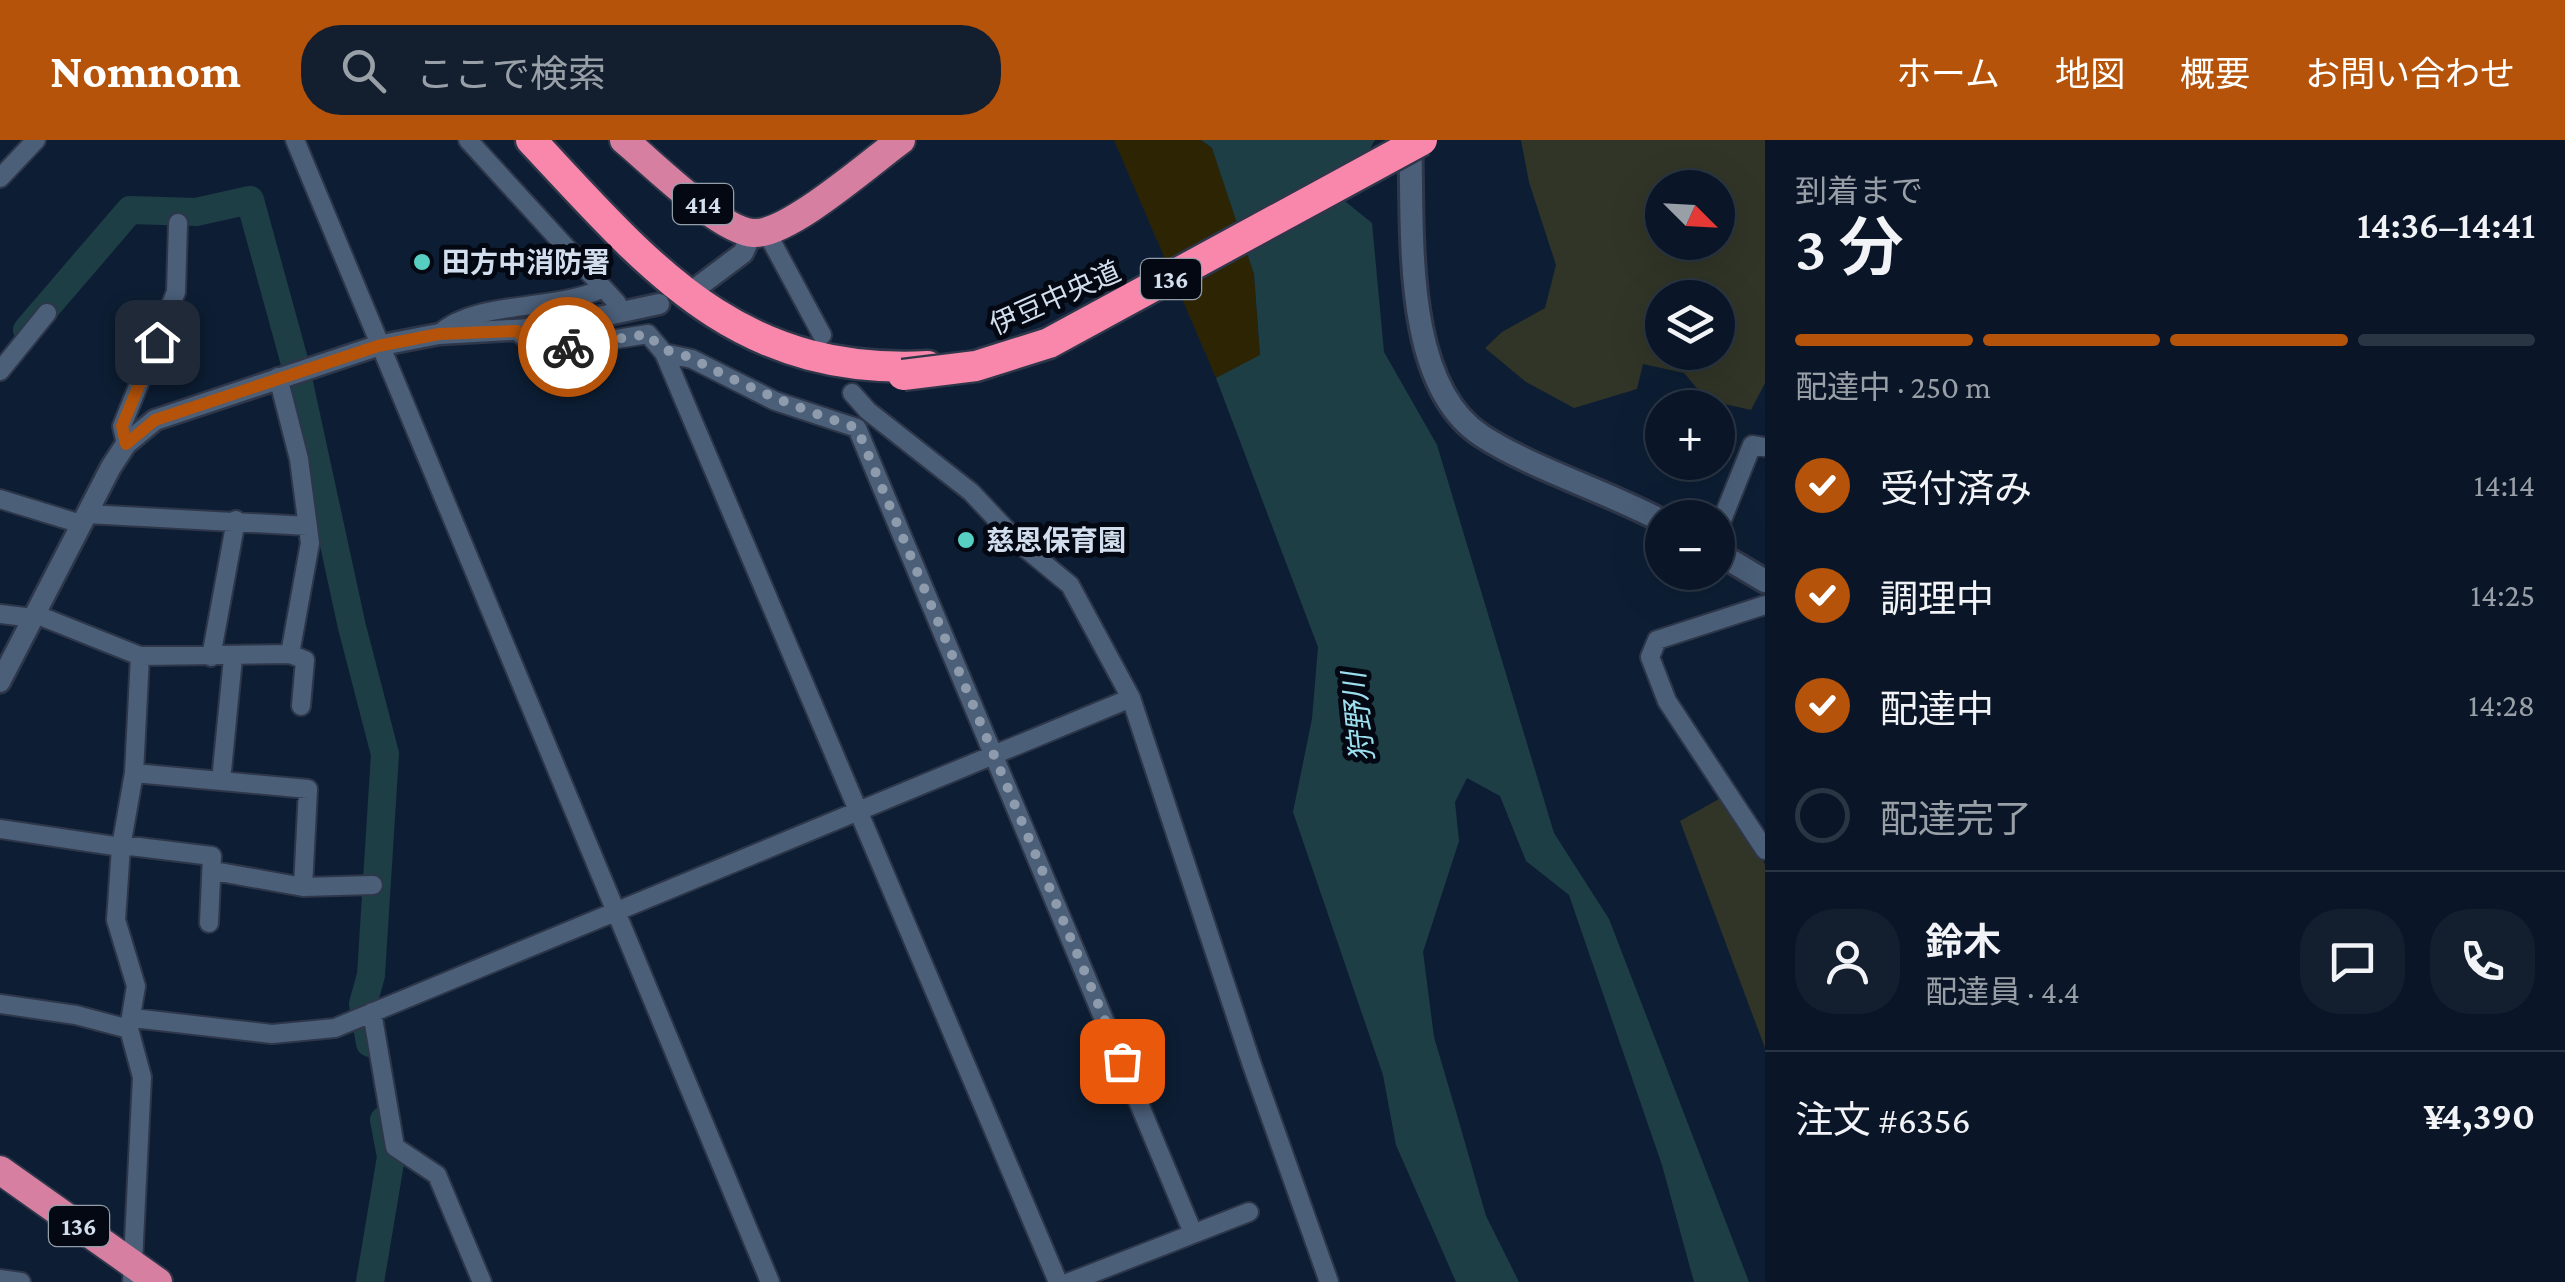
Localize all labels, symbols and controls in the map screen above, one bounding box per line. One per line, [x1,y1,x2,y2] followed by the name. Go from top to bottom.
[301,25,1001,115] search box
[336,43,391,98] icon: search
[50,44,241,97] text: Nomnom
[416,53,606,95] text: ここで検索
[1896,55,2000,94] text: ホーム
[2055,55,2125,94] text: 地図
[2180,55,2250,94] text: 概要
[2305,55,2515,94] text: お問い合わせ
[1645,170,1735,260] north arrow
[1645,170,1735,590] map controls
[1795,173,1923,209] text: 到着まで
[673,184,733,224] road number: 414
[2357,204,2535,246] text: 14:36–14:41
[1795,212,1904,284] text: 3 分
[442,247,610,278] place label: 田方中消防署
[411,251,433,273] marker: 田方中消防署
[985,255,1125,341] street label: 伊豆中央道
[1141,259,1201,299] road number: 136
[1645,280,1735,370] button: layers
[518,297,618,397] courier
[115,300,200,385] pin
[130,315,185,370] icon: home
[541,320,596,375] icon: bike
[1795,369,1991,405] text: 配達中 · 250 m
[1645,390,1735,480] button: +
[1795,458,1850,513] icon: check
[2474,467,2535,503] text: 14:14
[1880,468,2032,510] text: 受付済み
[1645,500,1735,590] button: −
[986,525,1126,556] place label: 慈恩保育園
[955,529,977,551] marker: 慈恩保育園
[1795,568,1850,623] icon: check
[2470,577,2535,613] text: 14:25
[1880,578,1994,620] text: 調理中
[1337,668,1379,763] water label: 狩野川
[1795,678,1850,733] icon: check
[2468,687,2535,723] text: 14:28
[1880,688,1994,730] text: 配達中
[1880,798,2032,840] text: 配達完了
[1795,909,1900,1014] button: person
[2300,909,2405,1014] button: chat
[2430,909,2535,1014] button: phone
[1925,921,2001,963] text: 鈴木
[1925,974,2080,1010] text: 配達員 · 4.4
[1080,1019,1165,1104] pin
[1095,1034,1150,1089] icon: bag
[2423,1095,2535,1137] text: ¥4,390
[1795,1099,1971,1141] text: 注文 #6356
[49,1206,109,1246] road number: 136

